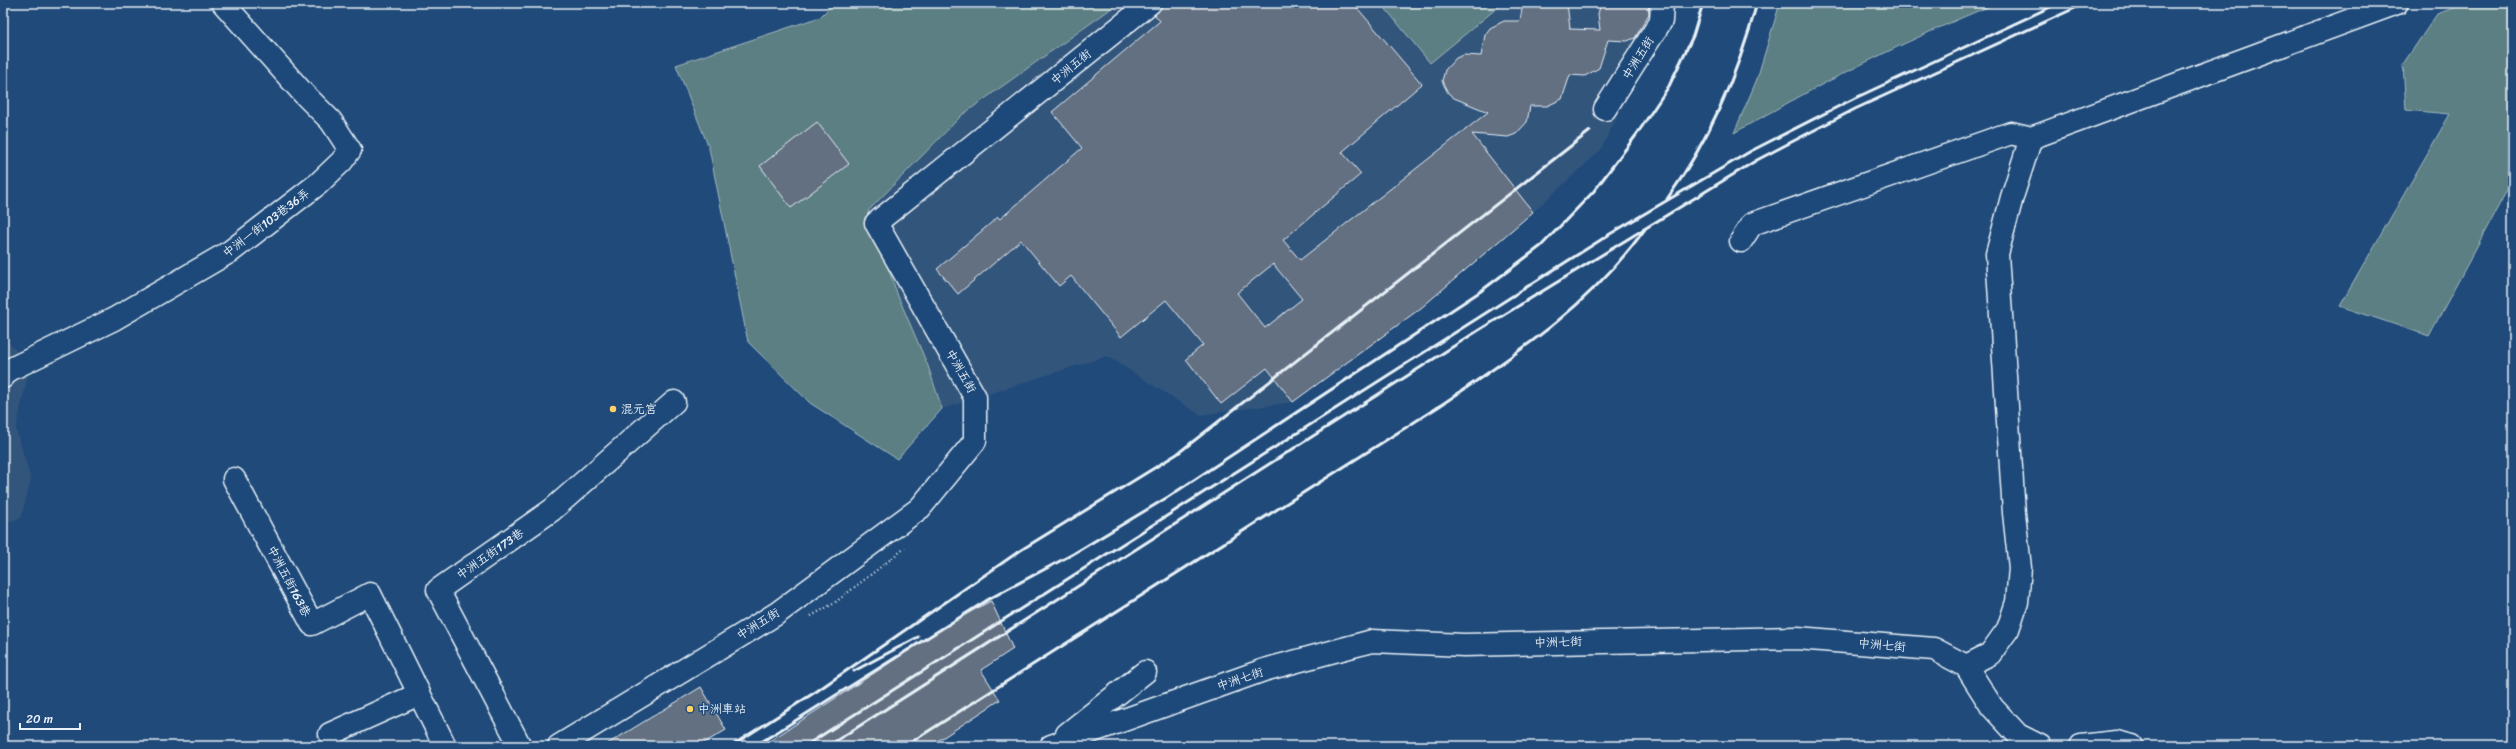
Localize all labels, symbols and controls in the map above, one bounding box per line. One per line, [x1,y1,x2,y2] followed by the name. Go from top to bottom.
[1616,32,1660,84] street label: 中洲五街
[1045,43,1097,91] street label: 中洲五街
[218,183,314,263] street label: 中洲一街103巷36弄
[939,345,983,397] street label: 中洲五街
[621,398,657,420] place label: 混元宮
[608,404,618,414] marker: 混元宮
[452,522,528,586] street label: 中洲五街173巷
[261,541,317,621] street label: 中洲五街163巷
[732,602,784,646] street label: 中洲五街
[1534,630,1582,654] street label: 中洲七街
[1857,632,1907,658] street label: 中洲七街
[1214,661,1266,697] street label: 中洲七街
[698,698,746,720] place label: 中洲車站
[685,704,695,714] marker: 中洲車站
[20,705,80,731] scale bar
[26,708,53,730] text: 20 m

